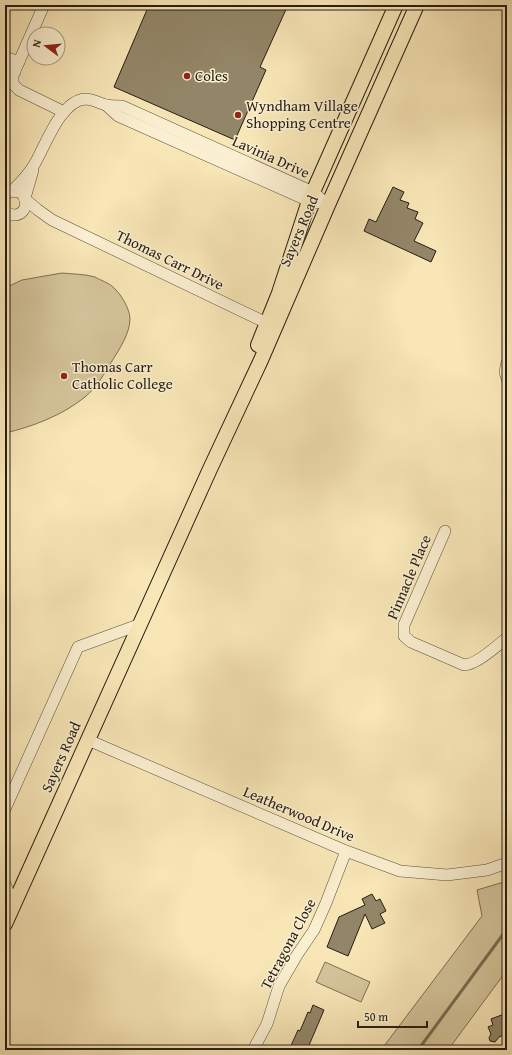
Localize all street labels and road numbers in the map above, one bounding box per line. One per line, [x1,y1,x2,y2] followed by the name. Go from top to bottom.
[229,130,313,183] street label: Lavinia Drive
[274,192,323,270] street label: Sayers Road
[113,224,228,295] street label: Thomas Carr Drive
[381,531,436,622] street label: Pinnacle Place
[36,718,85,796] street label: Sayers Road
[240,781,358,846] street label: Leatherwood Drive
[255,895,320,993] street label: Tetragona Close

